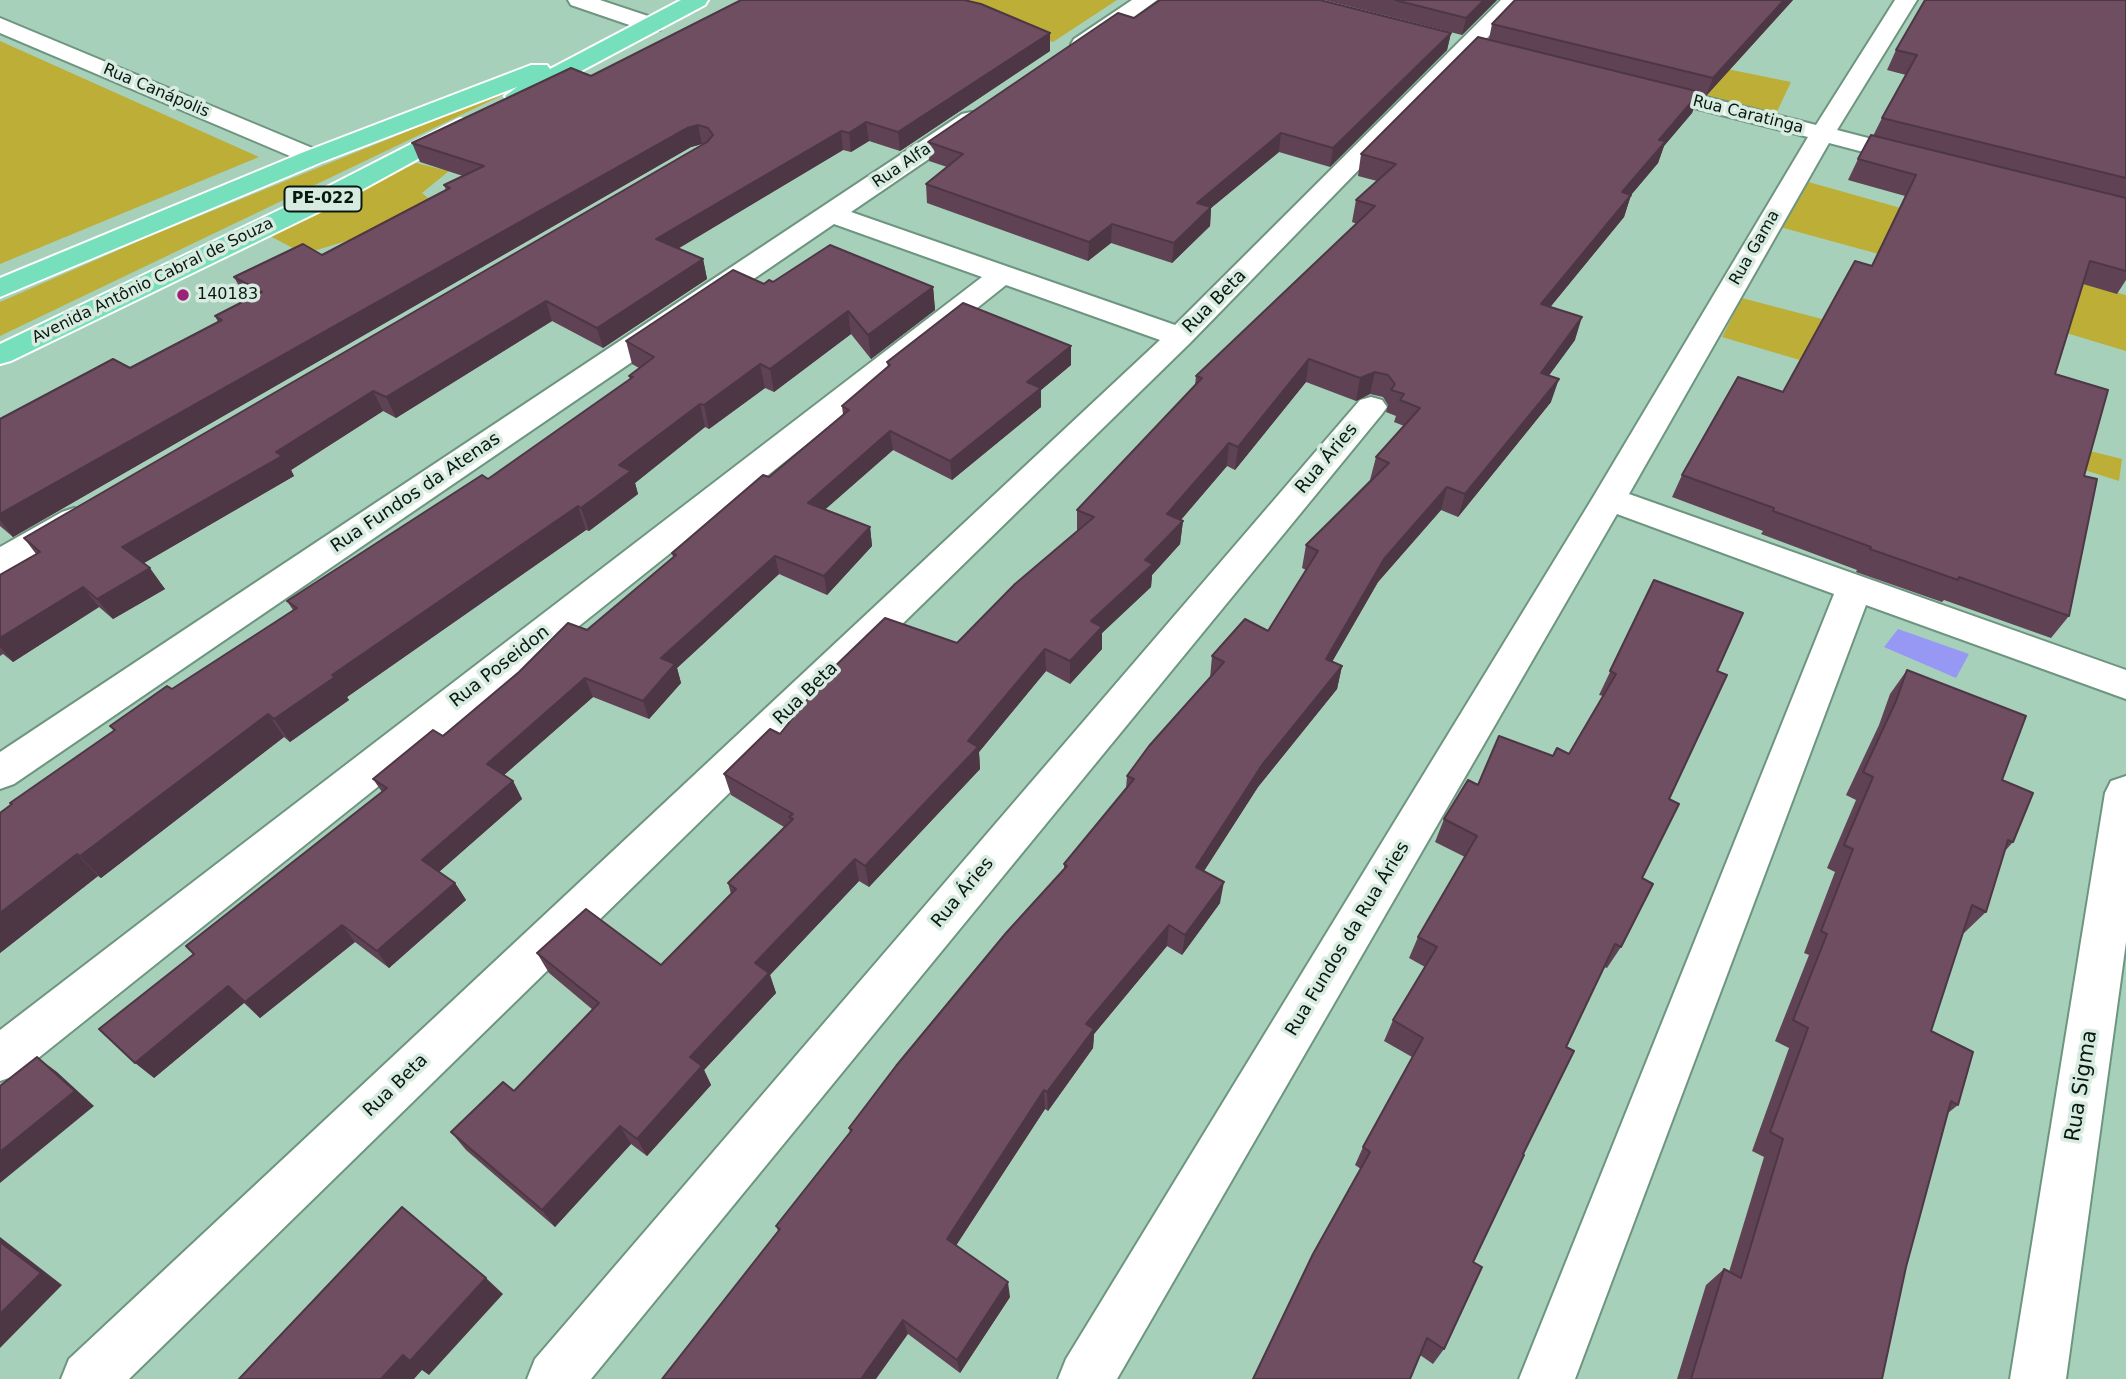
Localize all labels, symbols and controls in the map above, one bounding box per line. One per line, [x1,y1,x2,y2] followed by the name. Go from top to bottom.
[100,60,212,122] street label: Rua Canápolis
[1691,92,1805,138] street label: Rua Caratinga
[869,140,935,192] street label: Rua Alfa
[284,186,362,211] road number: PE-022
[1726,207,1784,289] street label: Rua Gama
[29,214,277,348] street label: Avenida Antônio Cabral de Souza
[1179,266,1251,338] street label: Rua Beta
[197,285,258,305] place label: 140183
[175,287,191,303] marker: 140183
[1291,419,1363,499] street label: Rua Áries
[327,428,505,558] street label: Rua Fundos da Atenas
[446,621,554,713] street label: Rua Poseidon
[769,658,843,730] street label: Rua Beta
[1281,838,1415,1040] street label: Rua Fundos da Rua Áries
[927,853,999,933] street label: Rua Áries
[2061,1029,2103,1143] street label: Rua Sigma
[359,1050,433,1122] street label: Rua Beta

